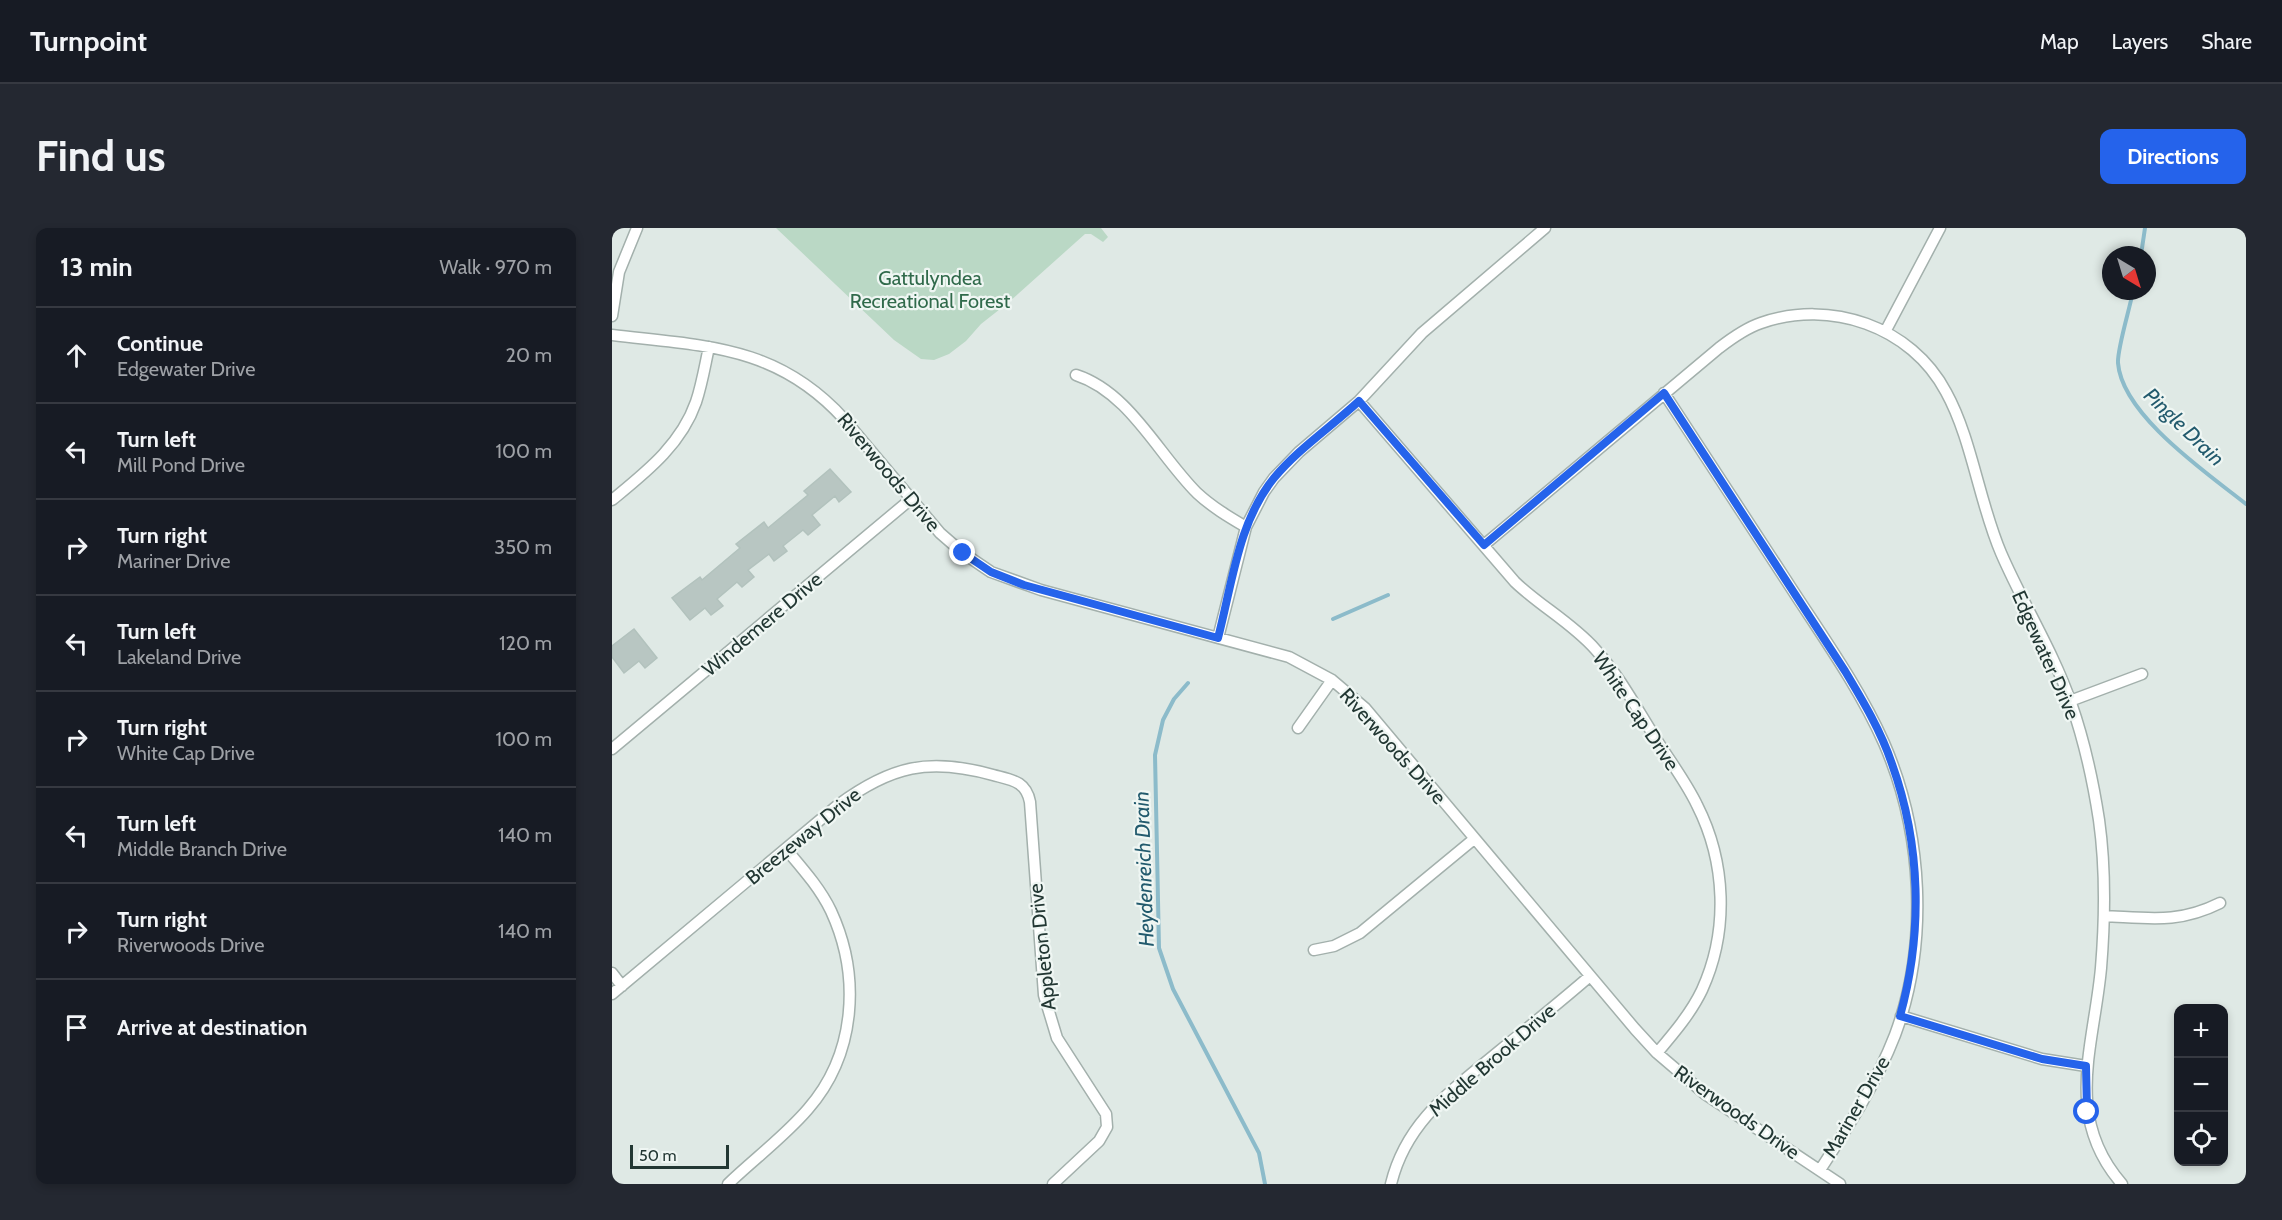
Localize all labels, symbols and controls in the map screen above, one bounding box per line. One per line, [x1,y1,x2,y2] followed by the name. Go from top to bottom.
[30,24,147,58] text: Turnpoint
[2040,29,2079,54] text: Map
[2112,29,2168,54] text: Layers
[2201,29,2252,54] text: Share
[2100,129,2246,184] button: Directions
[36,130,165,182] text: Find us
[2102,246,2156,300] north arrow
[60,251,133,283] text: 13 min
[440,255,552,279] text: Walk · 970 m
[850,266,1011,313] park label: Gattulyndea Recreational Forest
[117,330,203,357] text: Continue
[60,339,93,372] icon: ahead
[506,343,552,367] text: 20 m
[117,357,255,381] text: Edgewater Drive
[2139,382,2230,471] water label: Pingle Drain
[832,408,946,536] street label: Riverwoods Drive
[117,426,196,453] text: Turn left
[60,435,93,468] icon: left
[496,439,552,463] text: 100 m
[117,453,245,477] text: Mill Pond Drive
[117,522,207,549] text: Turn right
[60,531,93,564] icon: right
[494,535,552,559] text: 350 m
[949,539,975,565] route end
[117,549,230,573] text: Mariner Drive
[697,567,827,681] street label: Windemere Drive
[2007,587,2085,723] street label: Edgewater Drive
[117,618,196,645] text: Turn left
[60,627,93,660] icon: left
[499,631,552,655] text: 120 m
[117,645,241,669] text: Lakeland Drive
[1588,647,1684,775] street label: White Cap Drive
[1335,683,1451,809] street label: Riverwoods Drive
[117,714,207,741] text: Turn right
[60,723,93,756] icon: right
[496,727,552,751] text: 100 m
[117,741,255,765] text: White Cap Drive
[741,782,865,890] street label: Breezeway Drive
[1128,791,1159,947] water label: Heydenreich Drain
[117,810,196,837] text: Turn left
[60,819,93,852] icon: left
[498,823,552,847] text: 140 m
[117,837,287,861] text: Middle Branch Drive
[1023,882,1061,1012] street label: Appleton Drive
[117,906,207,933] text: Turn right
[60,915,93,948] icon: right
[498,919,552,943] text: 140 m
[117,933,265,957] text: Riverwoods Drive
[1424,998,1560,1122] street label: Middle Brook Drive
[2174,1004,2228,1166] map controls
[2174,1004,2228,1058] button: +
[60,1011,93,1044] icon: arrive
[117,1014,307,1041] text: Arrive at destination
[1817,1052,1895,1162] street label: Mariner Drive
[2174,1058,2228,1112] button: −
[1670,1060,1804,1164] street label: Riverwoods Drive
[2073,1098,2099,1124] route start
[2174,1112,2228,1166] button: locate
[630,1142,729,1170] scale bar
[639,1146,676,1165] text: 50 m

